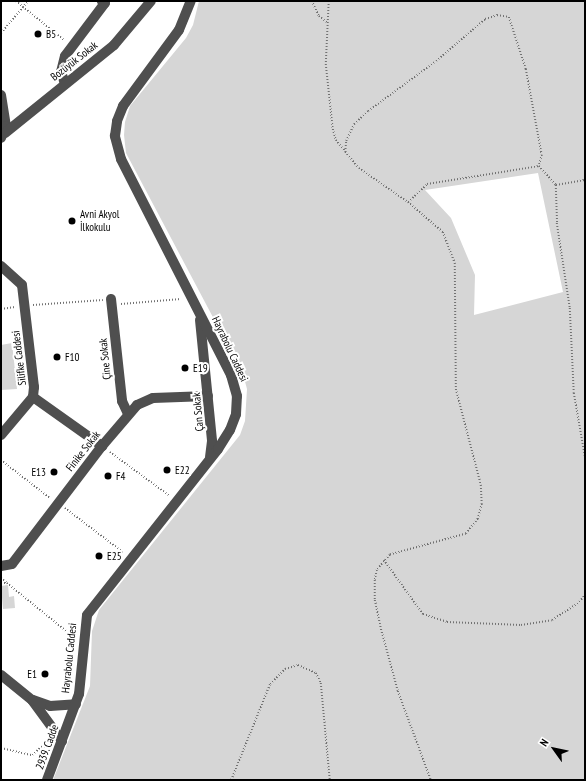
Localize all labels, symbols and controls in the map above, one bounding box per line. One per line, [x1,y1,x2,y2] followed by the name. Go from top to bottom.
[46,27,56,41] place label: B5
[33,29,43,39] marker: B5
[48,38,100,84] street label: Bozüyük Sokak
[80,208,120,234] place label: Avni Akyol İlkokulu
[67,216,77,226] marker: Avni Akyol İlkokulu
[209,314,251,384] street label: Hayrabolu Caddesi
[9,330,29,386] street label: Silifke Caddesi
[96,338,114,380] street label: Çine Sokak
[65,350,79,364] place label: F10
[52,352,62,362] marker: F10
[193,361,208,375] place label: E19
[180,363,190,373] marker: E19
[190,392,206,432] street label: Çan Sokak
[63,428,103,474] street label: Finike Sokak
[175,463,190,477] place label: E22
[31,465,46,479] place label: E13
[162,465,172,475] marker: E22
[49,467,59,477] marker: E13
[116,469,125,483] place label: F4
[103,471,113,481] marker: F4
[107,549,122,563] place label: E25
[94,551,104,561] marker: E25
[59,622,79,694] street label: Hayrabolu Caddesi
[27,667,37,681] place label: E1
[40,669,50,679] marker: E1
[33,722,61,772] street label: 2939. Cadde
[534,729,574,769] north arrow
[536,736,551,749] text: N

